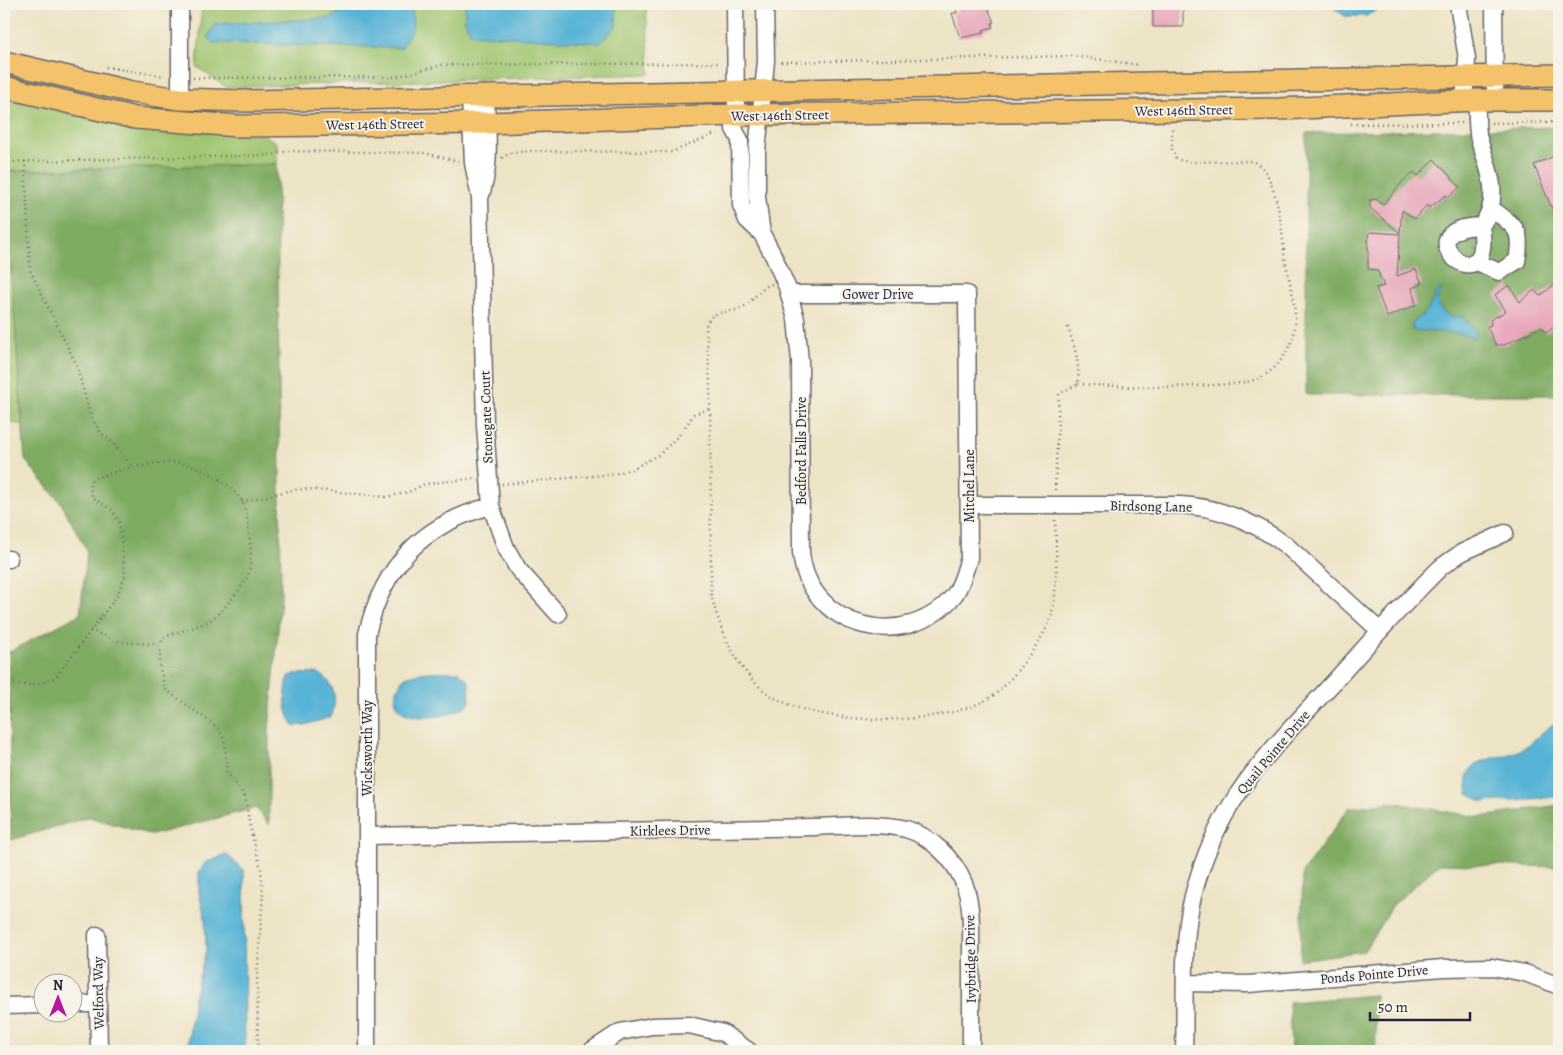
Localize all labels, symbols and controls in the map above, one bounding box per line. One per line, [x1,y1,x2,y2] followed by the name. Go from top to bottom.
[1134,100,1234,121] street label: West 146th Street
[730,105,830,126] street label: West 146th Street
[325,114,425,135] street label: West 146th Street
[842,285,914,304] street label: Gower Drive
[475,370,498,464] street label: Stonegate Court
[792,397,811,505] street label: Bedford Falls Drive
[960,449,979,523] street label: Mitchel Lane
[1110,496,1192,517] street label: Birdsong Lane
[358,699,377,797] street label: Wicksworth Way
[1232,706,1314,799] street label: Quail Pointe Drive
[629,820,711,841] street label: Kirklees Drive
[960,915,981,1003] street label: Ivybridge Drive
[88,956,109,1031] street label: Welford Way
[1319,960,1429,989] street label: Ponds Pointe Drive
[32,972,82,1022] north arrow
[53,976,63,995] text: N
[1370,990,1470,1022] scale bar
[1378,997,1408,1017] text: 50 m

